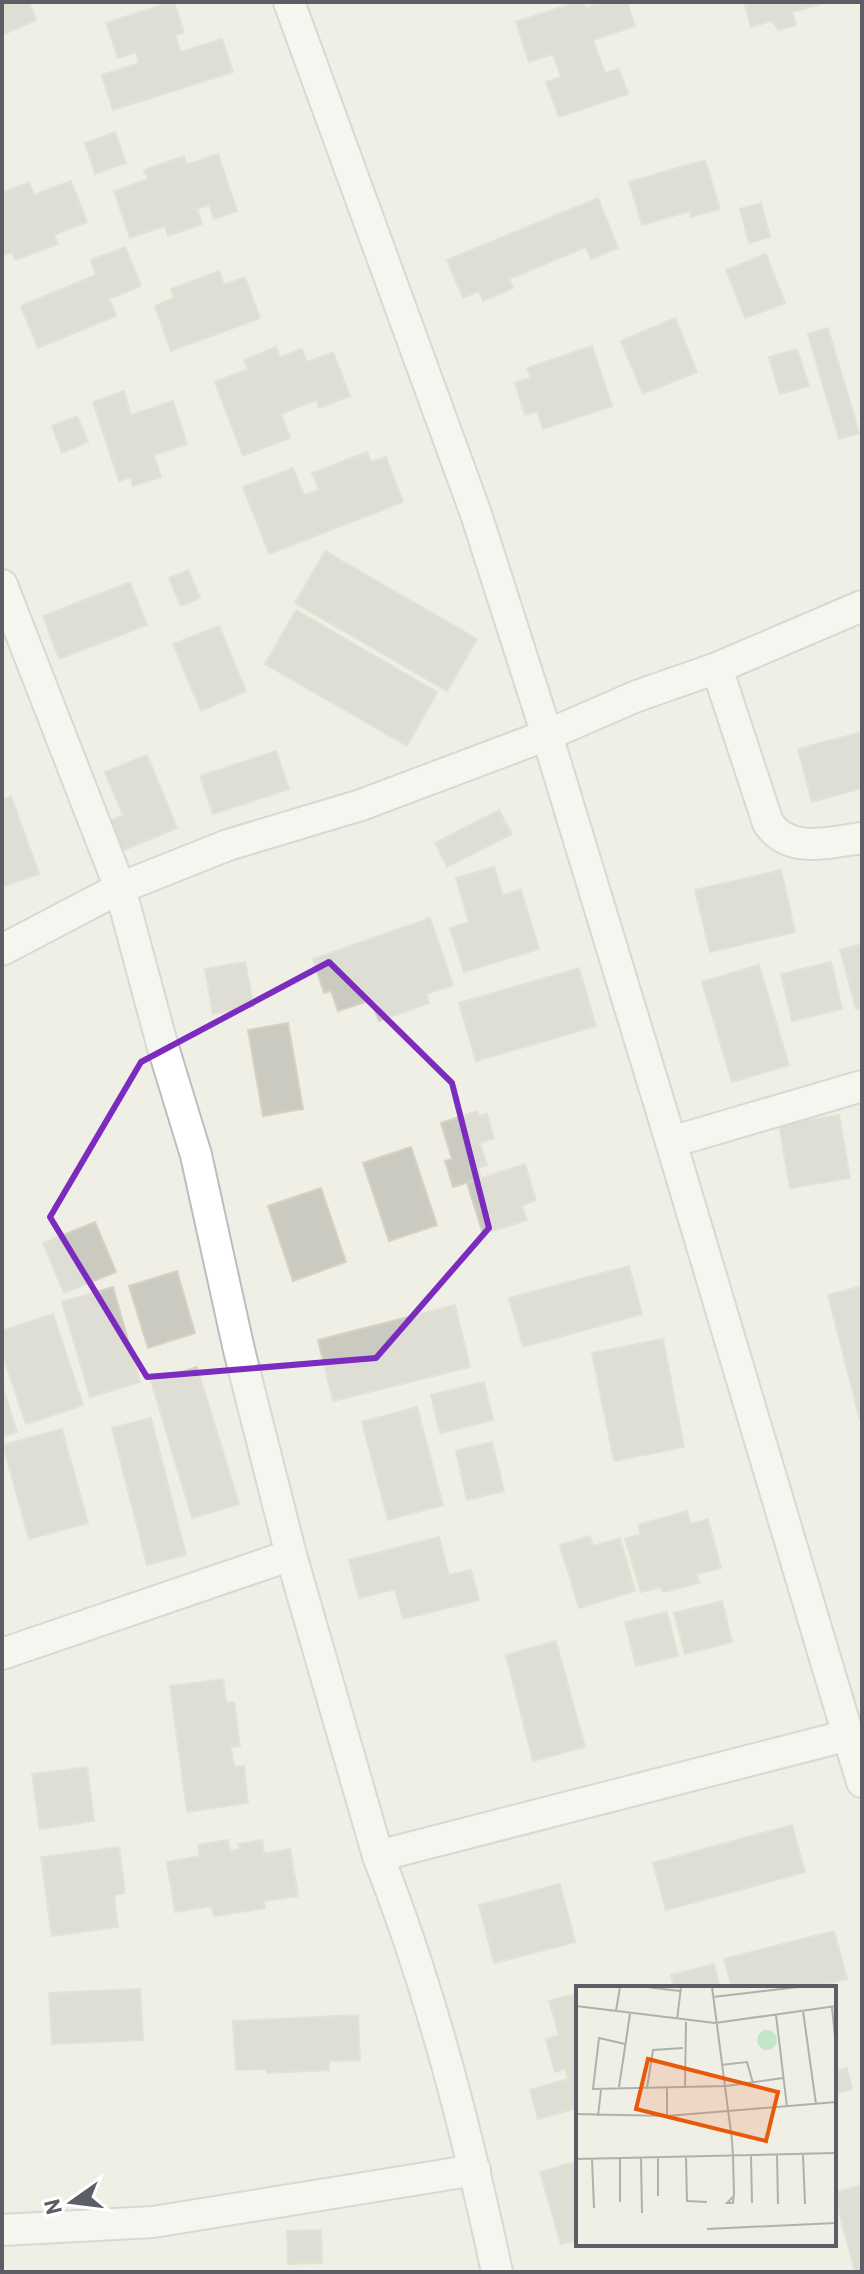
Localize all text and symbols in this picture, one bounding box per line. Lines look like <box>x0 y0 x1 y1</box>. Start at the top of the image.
inset map <box>576 1986 836 2246</box>
north arrow <box>32 2162 112 2242</box>
text: N <box>37 2197 66 2217</box>

